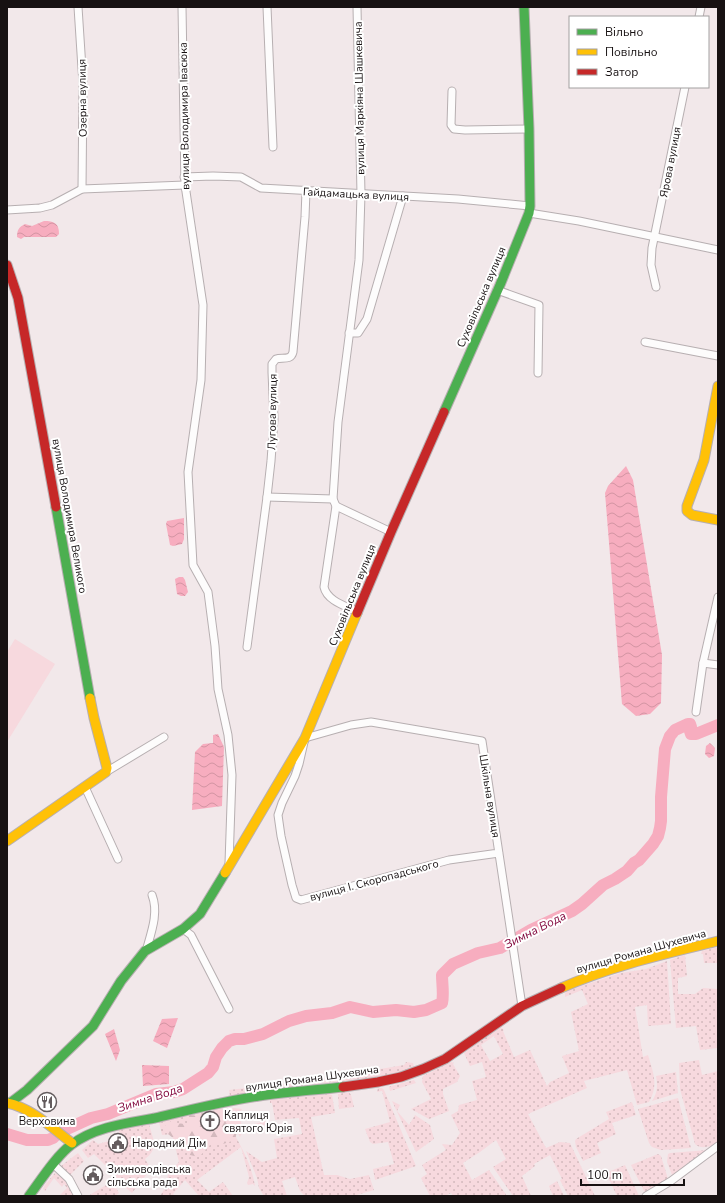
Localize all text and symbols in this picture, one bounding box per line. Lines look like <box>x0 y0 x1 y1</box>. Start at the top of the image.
legend <box>569 16 709 88</box>
street label: вулиця Маркіяна Шашкевича <box>351 21 368 175</box>
text: Вільно <box>605 24 643 40</box>
street label: вулиця Володимира Івасюка <box>176 42 193 190</box>
text: Повільно <box>605 44 658 60</box>
street label: Озерна вулиця <box>74 59 91 137</box>
text: Затор <box>605 64 638 80</box>
street label: Ярова вулиця <box>656 125 685 199</box>
street label: Гайдамацька вулиця <box>303 184 409 205</box>
street label: Суховільська вулиця <box>453 244 510 350</box>
street label: Лугова вулиця <box>264 374 281 450</box>
street label: вулиця Володимира Великого <box>49 438 90 595</box>
street label: Суховільська вулиця <box>325 542 380 648</box>
street label: Шкільна вулиця <box>476 753 504 839</box>
street label: вулиця І. Скоропадського <box>308 856 440 905</box>
water label: Зимна Вода <box>501 908 569 952</box>
street label: вулиця Романа Шухевича <box>574 926 708 977</box>
street label: вулиця Романа Шухевича <box>244 1062 380 1095</box>
water label: Зимна Вода <box>115 1080 185 1116</box>
restaurant icon: Верховина <box>36 1091 58 1113</box>
place label: Каплиця святого Юрія <box>224 1108 292 1136</box>
church icon: Каплиця святого Юрія <box>199 1110 221 1132</box>
place label: Верховина <box>19 1114 75 1129</box>
public building icon: Народний Дім <box>107 1132 129 1154</box>
place label: Народний Дім <box>132 1136 206 1151</box>
scale bar <box>581 1161 684 1187</box>
place label: Зимноводівська сільська рада <box>107 1162 191 1190</box>
public building icon: Зимноводівська сільська рада <box>82 1164 104 1186</box>
text: 100 m <box>587 1167 622 1183</box>

